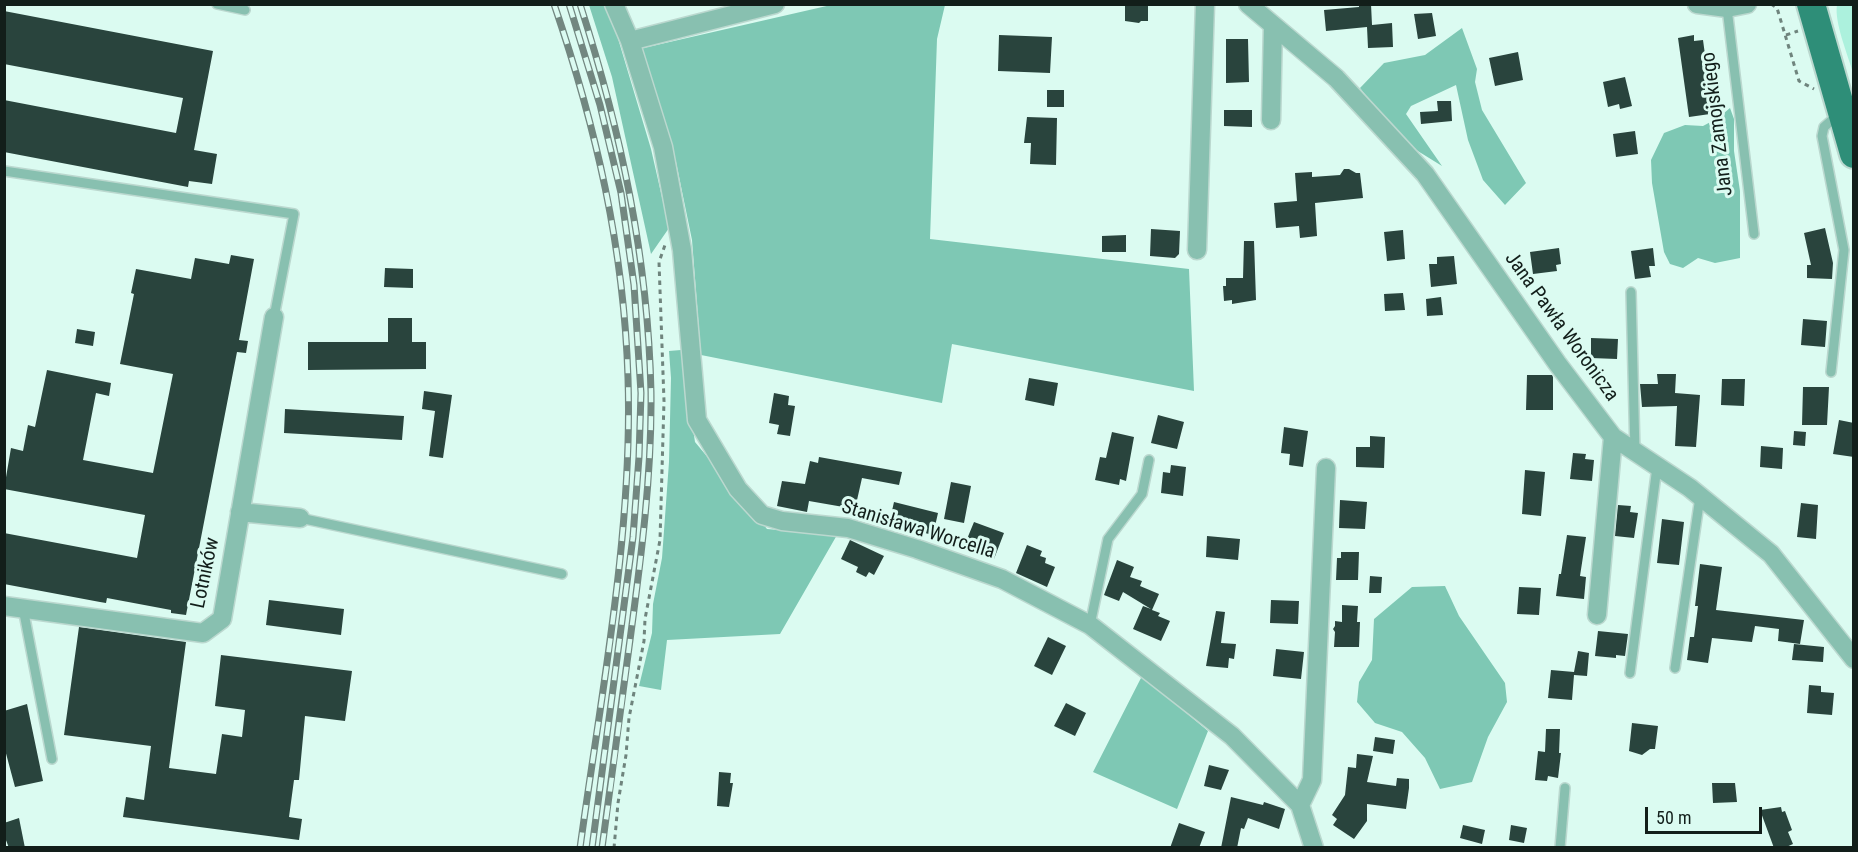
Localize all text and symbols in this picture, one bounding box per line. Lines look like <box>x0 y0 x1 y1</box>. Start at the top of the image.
street label: Jana Zamojskiego <box>1697 51 1739 197</box>
street label: Jana Pawła Woronicza <box>1499 248 1623 406</box>
street label: Stanisława Worcella <box>838 495 998 565</box>
street label: Lotników <box>187 535 225 611</box>
scale bar <box>1648 795 1765 833</box>
text: 50 m <box>1656 807 1691 828</box>

